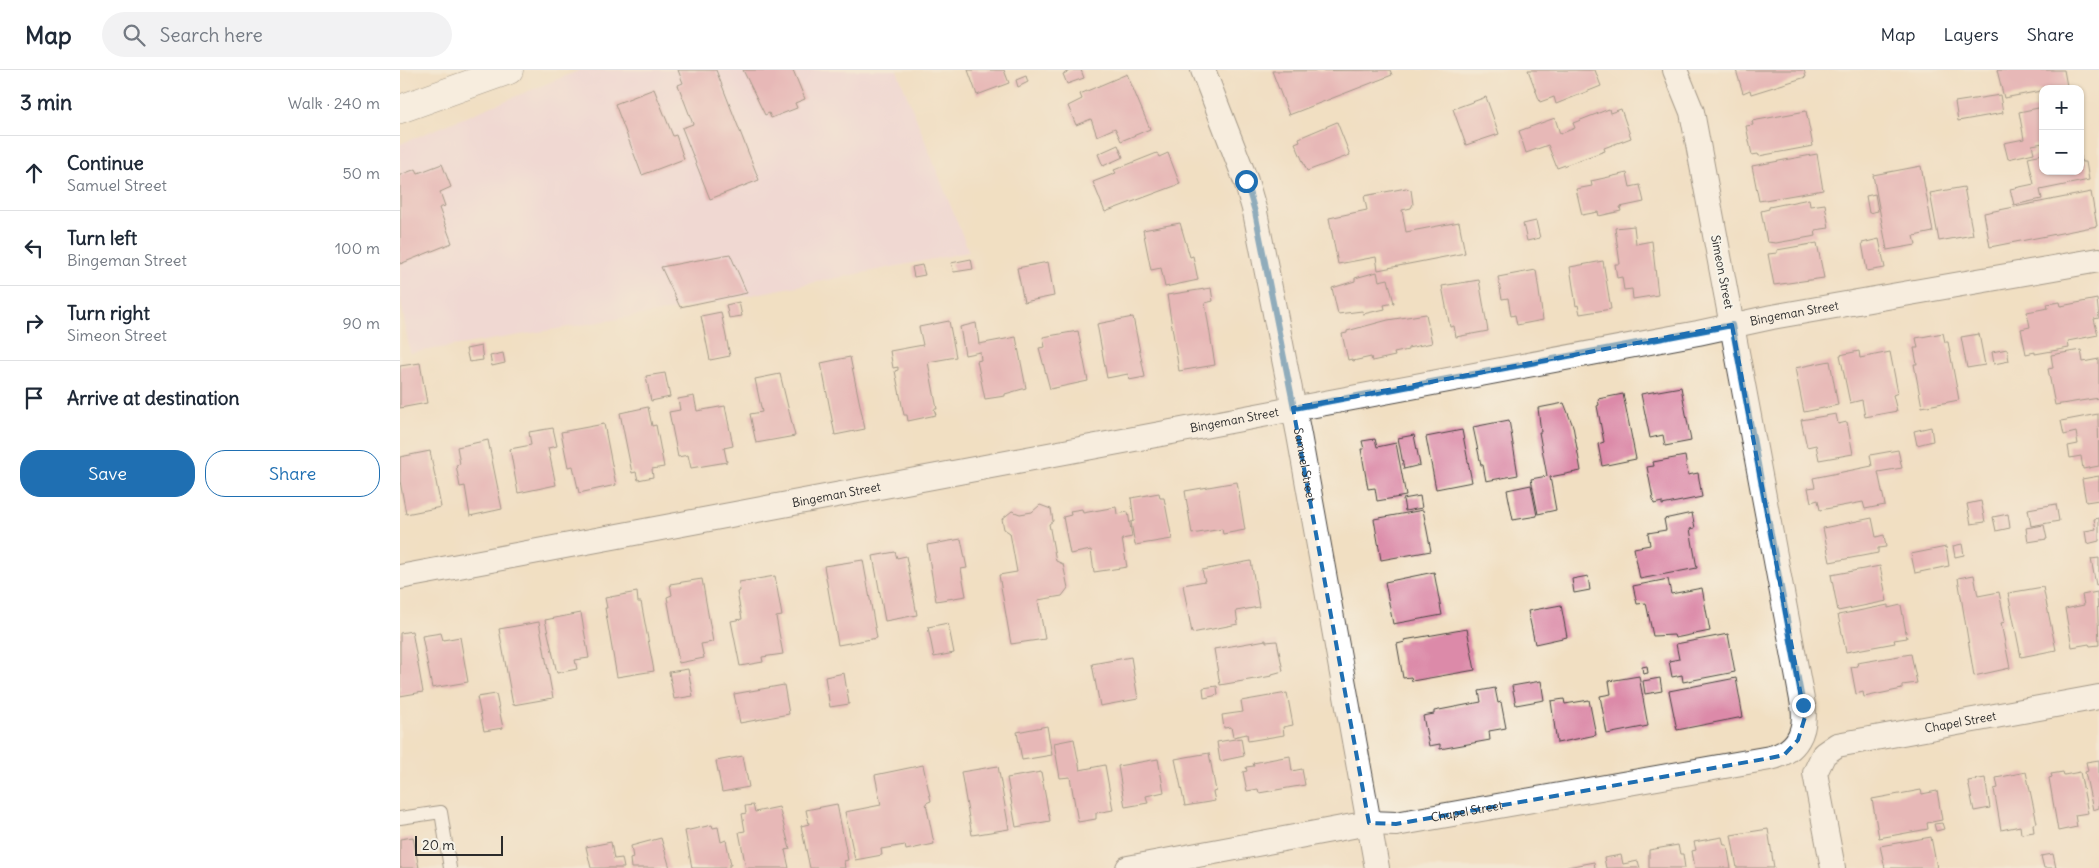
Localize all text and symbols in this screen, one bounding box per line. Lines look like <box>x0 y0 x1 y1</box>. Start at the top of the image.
search box <box>102 12 452 57</box>
text: Map <box>25 20 72 50</box>
icon: search <box>120 21 148 49</box>
text: Search here <box>160 23 263 47</box>
text: Map <box>1880 23 1915 46</box>
text: Layers <box>1943 23 1999 46</box>
text: Share <box>2027 23 2074 46</box>
map controls <box>2039 85 2084 175</box>
button: + <box>2039 85 2084 130</box>
text: 3 min <box>20 89 72 116</box>
text: Walk · 240 m <box>288 93 380 113</box>
button: − <box>2039 130 2084 175</box>
text: Continue <box>67 151 144 175</box>
icon: ahead <box>20 159 48 187</box>
text: 50 m <box>342 163 380 183</box>
route start <box>1235 170 1258 193</box>
text: Samuel Street <box>67 175 167 195</box>
text: Turn left <box>67 226 137 250</box>
icon: left <box>20 234 48 262</box>
street label: Simeon Street <box>1708 234 1737 310</box>
text: 100 m <box>335 238 380 258</box>
text: Bingeman Street <box>67 250 187 270</box>
street label: Bingeman Street <box>1748 298 1840 329</box>
text: Turn right <box>67 301 150 325</box>
icon: right <box>20 309 48 337</box>
text: 90 m <box>342 313 380 333</box>
text: Simeon Street <box>67 325 167 345</box>
icon: arrive <box>20 384 48 412</box>
text: Arrive at destination <box>67 386 240 410</box>
street label: Bingeman Street <box>1189 404 1280 435</box>
street label: Samuel Street <box>1291 426 1319 503</box>
button: Save <box>20 450 195 497</box>
button: Share <box>205 450 380 497</box>
street label: Bingeman Street <box>791 479 882 510</box>
route end <box>1792 694 1815 717</box>
street label: Chapel Street <box>1923 708 1997 736</box>
street label: Chapel Street <box>1430 797 1504 825</box>
scale bar <box>415 833 502 856</box>
text: 20 m <box>422 836 455 854</box>

